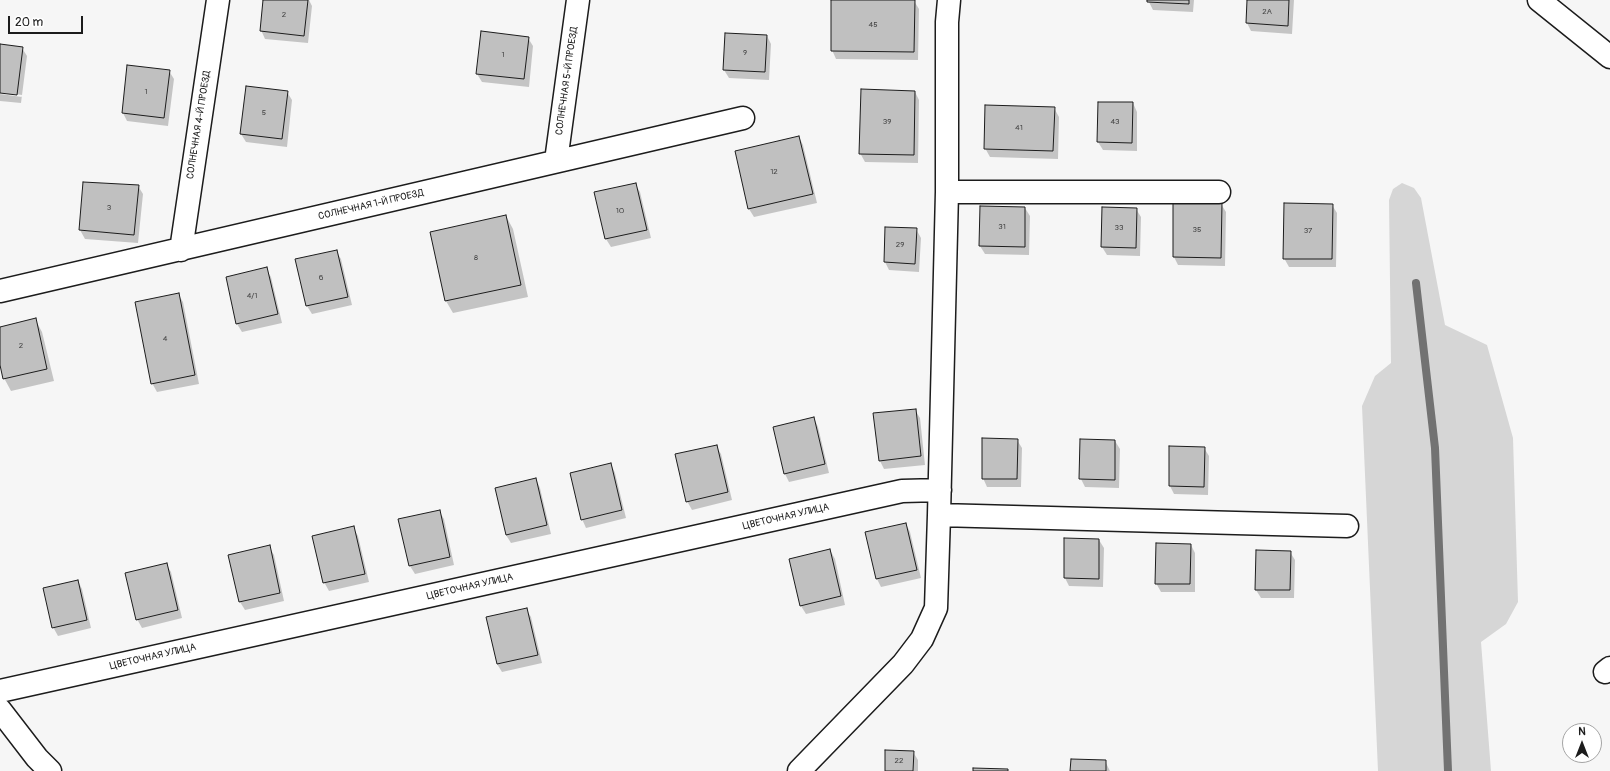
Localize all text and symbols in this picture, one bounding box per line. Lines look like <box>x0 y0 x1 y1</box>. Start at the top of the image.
house number: 2А <box>1262 7 1272 17</box>
scale bar <box>10 8 85 34</box>
house number: 2 <box>282 10 286 20</box>
text: 20 m <box>15 15 43 30</box>
house number: 45 <box>869 20 877 30</box>
street label: СОЛНЕЧНАЯ 5-Й ПРОЕЗД <box>553 26 581 136</box>
house number: 9 <box>743 48 747 58</box>
house number: 1 <box>501 50 505 60</box>
street label: СОЛНЕЧНАЯ 4-Й ПРОЕЗД <box>185 70 213 180</box>
house number: 1 <box>144 87 148 97</box>
house number: 5 <box>262 108 266 118</box>
house number: 39 <box>883 117 891 127</box>
house number: 43 <box>1110 117 1120 127</box>
house number: 41 <box>1015 123 1023 133</box>
house number: 12 <box>770 167 778 177</box>
street label: СОЛНЕЧНАЯ 1-Й ПРОЕЗД <box>317 187 425 223</box>
house number: 3 <box>107 203 111 213</box>
house number: 10 <box>616 206 624 216</box>
house number: 31 <box>998 222 1006 232</box>
house number: 33 <box>1115 223 1123 233</box>
house number: 35 <box>1193 225 1201 235</box>
house number: 37 <box>1304 226 1312 236</box>
house number: 29 <box>896 240 904 250</box>
house number: 8 <box>474 253 478 263</box>
house number: 6 <box>319 273 323 283</box>
house number: 4/1 <box>247 291 257 301</box>
house number: 4 <box>163 334 167 344</box>
house number: 2 <box>19 341 23 351</box>
street label: ЦВЕТОЧНАЯ УЛИЦА <box>742 501 830 533</box>
street label: ЦВЕТОЧНАЯ УЛИЦА <box>426 571 514 603</box>
street label: ЦВЕТОЧНАЯ УЛИЦА <box>109 641 197 673</box>
north arrow <box>1562 723 1602 763</box>
text: N <box>1578 725 1586 738</box>
house number: 22 <box>895 756 903 766</box>

